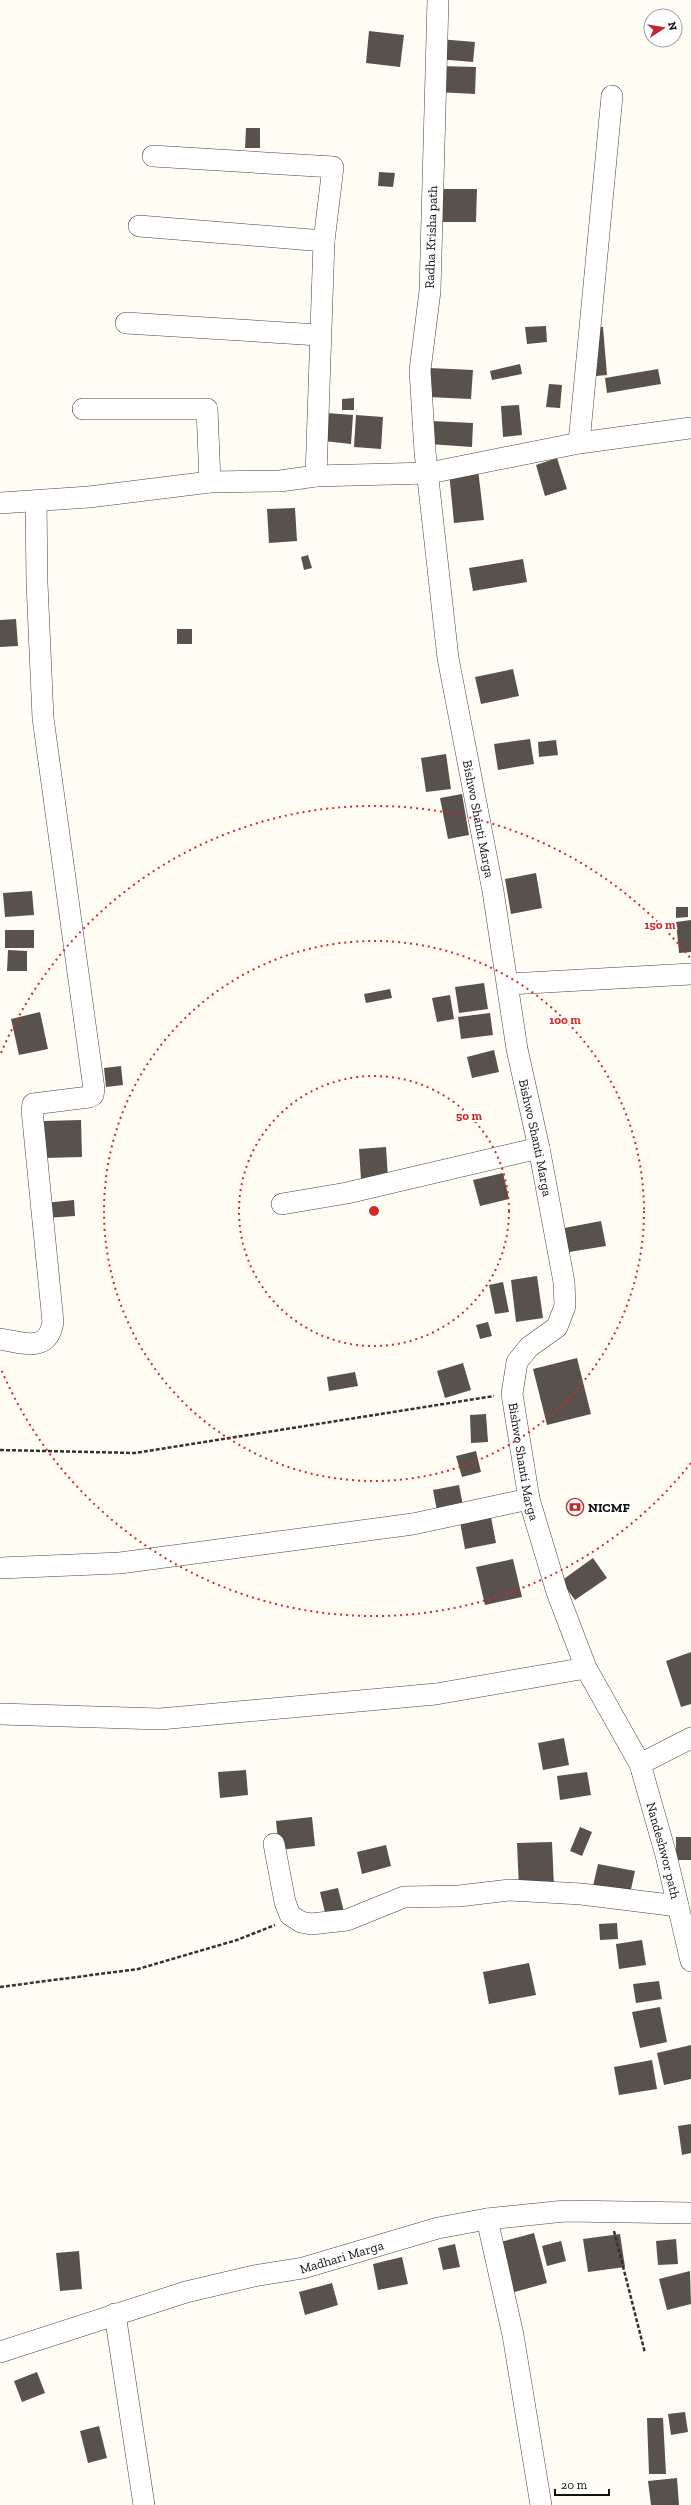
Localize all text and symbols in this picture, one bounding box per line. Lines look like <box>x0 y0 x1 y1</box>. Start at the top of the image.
north arrow <box>643 8 683 48</box>
text: N <box>665 21 680 32</box>
street label: Radha Krisha path <box>422 184 440 289</box>
street label: Bishwo Shanti Marga <box>460 759 498 880</box>
text: 150 m <box>645 918 676 932</box>
text: 100 m <box>549 1013 581 1027</box>
street label: Bishwo Shanti Marga <box>516 1078 556 1198</box>
text: 50 m <box>456 1109 482 1123</box>
centre of rings <box>367 1204 381 1218</box>
street label: Bishwo Shanti Marga <box>506 1401 543 1523</box>
bank icon: NICMF <box>565 1497 585 1517</box>
place label: NICMF <box>588 1500 630 1515</box>
street label: Nandeshwor path <box>644 1800 684 1901</box>
street label: Madhari Marga <box>298 2237 386 2276</box>
scale bar <box>555 2471 609 2497</box>
text: 20 m <box>561 2478 588 2492</box>

